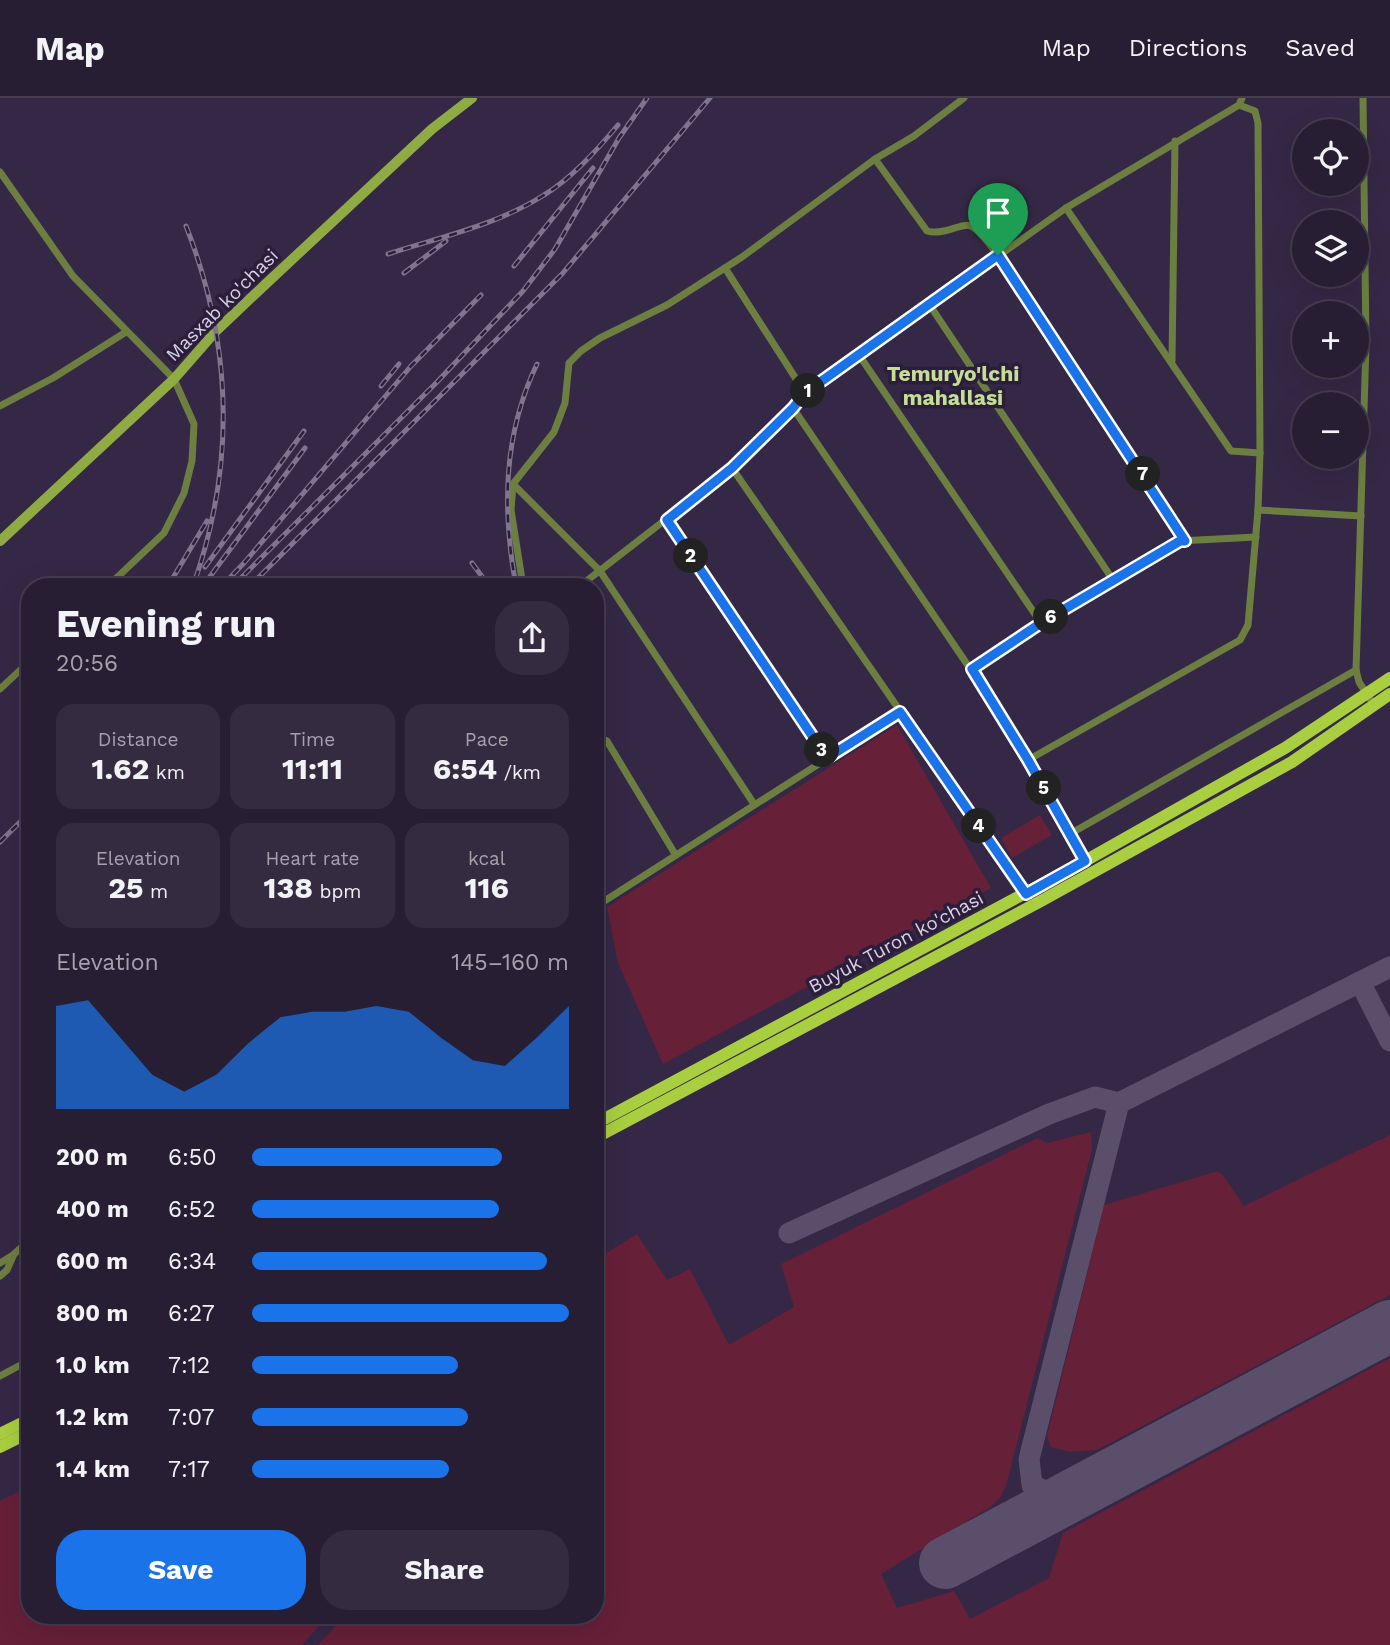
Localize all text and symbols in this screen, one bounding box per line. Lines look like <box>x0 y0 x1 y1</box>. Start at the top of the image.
text: Map <box>35 29 105 68</box>
text: Map <box>1042 34 1091 62</box>
text: Directions <box>1129 34 1247 62</box>
text: Saved <box>1285 34 1355 62</box>
map controls <box>1292 119 1369 469</box>
button: locate <box>1292 119 1369 196</box>
pin <box>968 183 1028 255</box>
icon: arrive <box>979 194 1017 232</box>
button: layers <box>1292 210 1369 287</box>
street label: Masxab ko'chasi <box>161 244 283 366</box>
button: + <box>1292 301 1369 378</box>
district label: Temuryo'lchi mahallasi <box>887 361 1019 410</box>
pin: 1 <box>790 374 826 408</box>
text: 1 <box>803 379 812 402</box>
button: − <box>1292 392 1369 469</box>
pin: 7 <box>1126 456 1160 492</box>
text: 7 <box>1137 462 1148 485</box>
pin: 2 <box>674 538 708 574</box>
text: 2 <box>685 544 696 567</box>
pin: 6 <box>1034 600 1068 634</box>
button: share <box>495 601 569 675</box>
text: Evening run <box>56 602 276 646</box>
text: 6 <box>1045 605 1056 628</box>
text: 20:56 <box>56 650 118 677</box>
text: Distance <box>98 728 179 751</box>
text: Time <box>290 728 335 751</box>
text: Pace <box>465 728 509 751</box>
pin: 3 <box>804 732 840 768</box>
text: 3 <box>816 738 827 761</box>
text: 1.62 <box>92 751 149 786</box>
text: 11:11 <box>282 751 343 786</box>
text: 6:54 <box>433 751 497 786</box>
text: km <box>149 761 185 784</box>
text: /km <box>497 761 541 784</box>
pin: 5 <box>1026 770 1062 806</box>
text: 5 <box>1038 776 1049 799</box>
pin: 4 <box>962 808 996 844</box>
text: 4 <box>972 814 985 837</box>
text: Elevation <box>96 847 181 870</box>
text: Heart rate <box>266 847 359 870</box>
text: kcal <box>468 847 506 870</box>
text: 25 <box>108 870 144 905</box>
text: 138 <box>264 870 313 905</box>
text: 116 <box>465 870 509 905</box>
text: m <box>144 880 168 903</box>
text: bpm <box>313 880 361 903</box>
street label: Buyuk Turon ko'chasi <box>805 886 987 998</box>
text: Elevation <box>56 949 159 976</box>
text: 145–160 m <box>451 949 569 976</box>
text: 200 m <box>56 1144 128 1171</box>
text: 6:50 <box>168 1144 216 1171</box>
text: 400 m <box>56 1196 129 1223</box>
text: 6:52 <box>168 1196 216 1223</box>
text: 600 m <box>56 1248 128 1275</box>
text: 6:34 <box>168 1248 216 1275</box>
text: 800 m <box>56 1300 128 1327</box>
text: 6:27 <box>168 1300 215 1327</box>
text: 1.0 km <box>56 1352 130 1379</box>
text: 7:12 <box>168 1352 210 1379</box>
text: 1.2 km <box>56 1404 129 1431</box>
text: 7:07 <box>168 1404 214 1431</box>
text: 1.4 km <box>56 1456 130 1483</box>
text: 7:17 <box>168 1456 210 1483</box>
button: Save <box>56 1530 306 1610</box>
button: Share <box>320 1530 569 1610</box>

